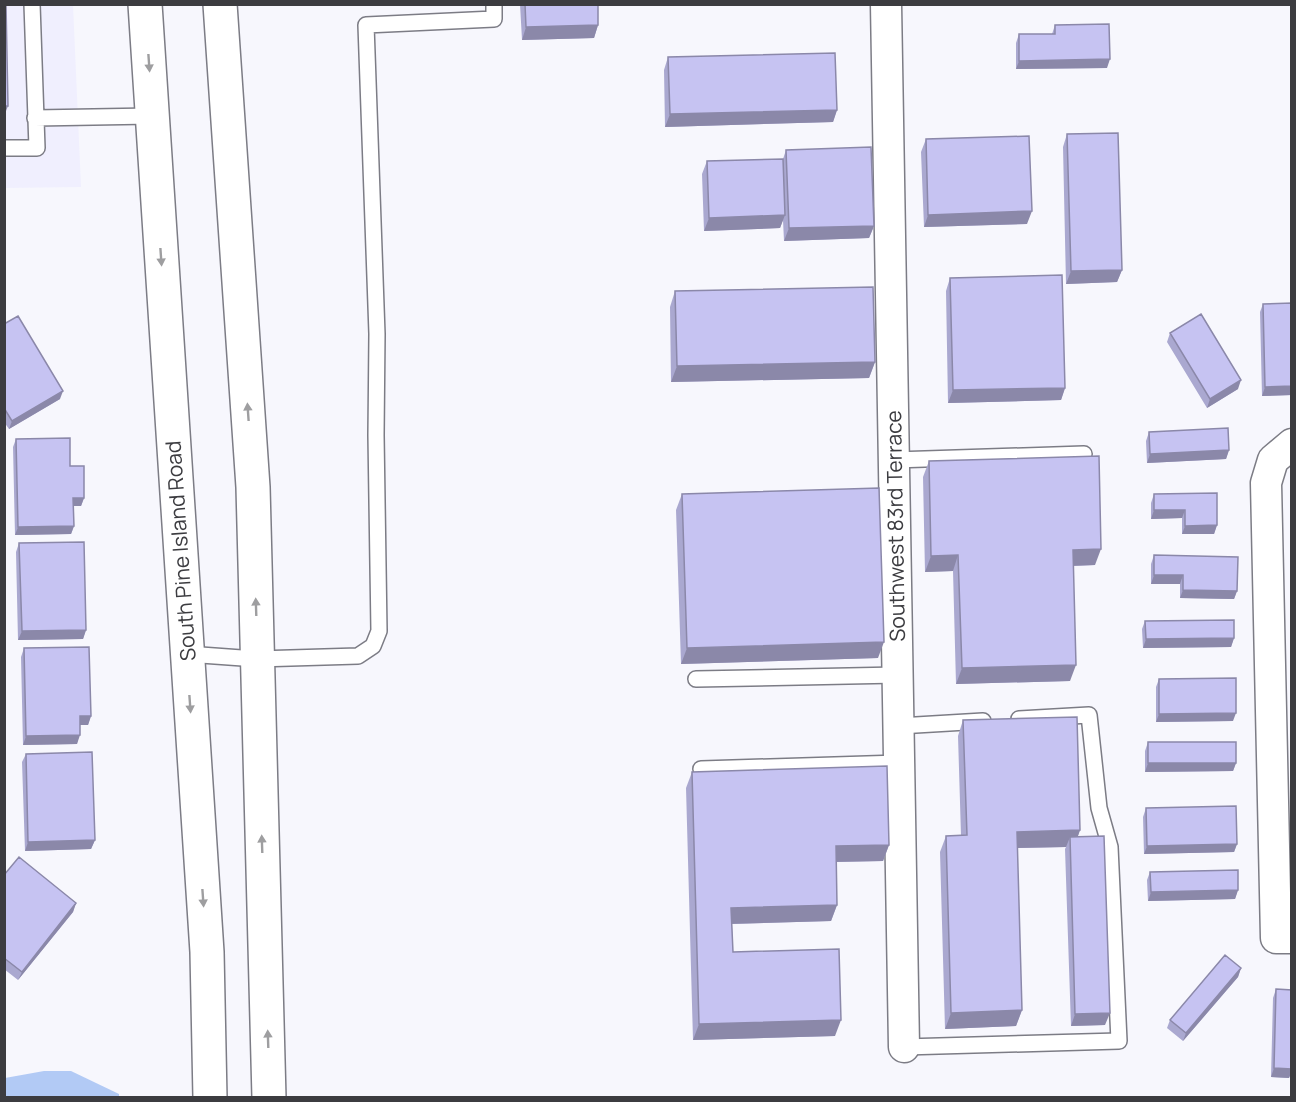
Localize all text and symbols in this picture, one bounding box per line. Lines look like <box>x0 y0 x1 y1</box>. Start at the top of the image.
one-way arrow <box>144 53 153 72</box>
one-way arrow <box>157 248 166 267</box>
one-way arrow <box>243 403 252 422</box>
street label: Southwest 83rd Terrace <box>879 410 911 642</box>
street label: South Pine Island Road <box>158 440 202 662</box>
one-way arrow <box>251 598 261 617</box>
one-way arrow <box>186 694 195 713</box>
one-way arrow <box>258 835 267 854</box>
one-way arrow <box>198 889 208 908</box>
one-way arrow <box>263 1030 273 1049</box>

